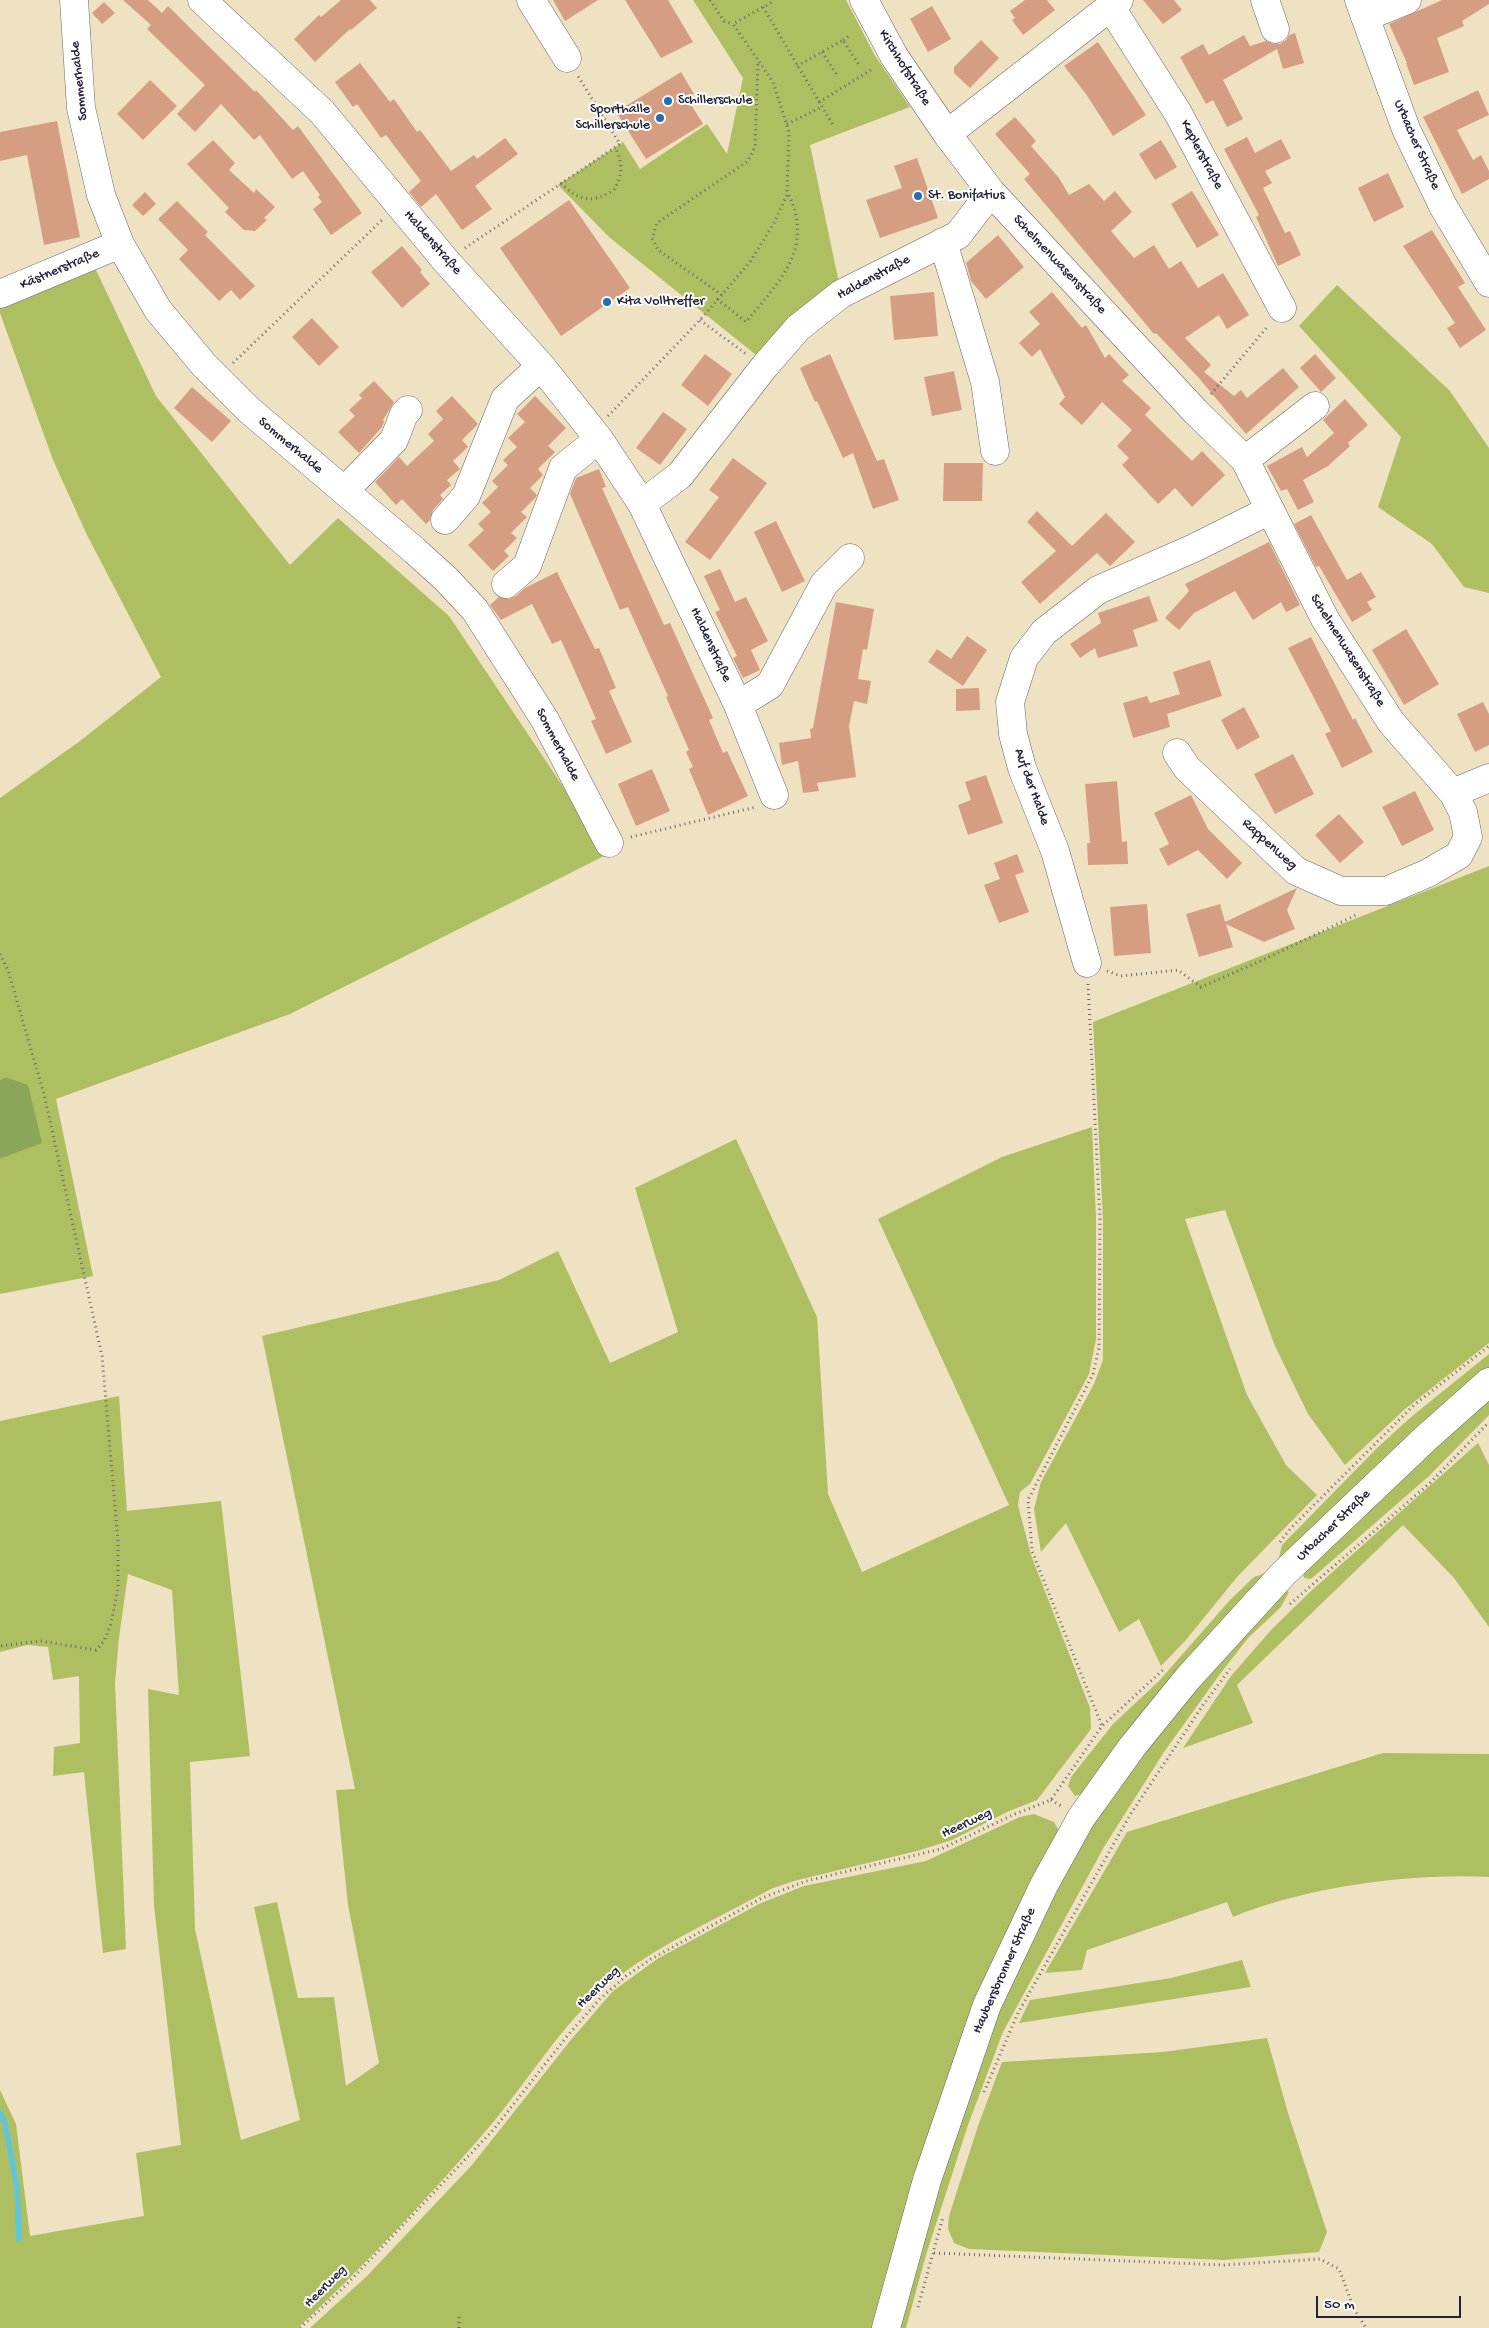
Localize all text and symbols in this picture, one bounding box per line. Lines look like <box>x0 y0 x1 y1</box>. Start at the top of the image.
street label: Kirchhofstraße <box>874 27 934 109</box>
street label: Sommerhalde <box>67 41 93 121</box>
place label: Schillerschule <box>678 93 752 109</box>
marker: Schillerschule <box>662 95 674 107</box>
street label: Urbacher Straße <box>1389 97 1443 193</box>
place label: Sporthalle Schillerschule <box>576 102 650 134</box>
marker: Sporthalle Schillerschule <box>654 112 666 124</box>
street label: Keplerstraße <box>1176 117 1226 193</box>
place label: St. Bonifatius <box>928 188 1005 204</box>
marker: St. Bonifatius <box>912 190 924 202</box>
street label: Haldenstraße <box>399 207 465 279</box>
street label: Schelmenwasenstraße <box>1009 212 1109 318</box>
street label: Kästnerstraße <box>18 246 102 294</box>
street label: Haldenstraße <box>835 252 913 304</box>
place label: Kita Volltreffer <box>617 294 704 310</box>
marker: Kita Volltreffer <box>601 296 613 308</box>
street label: Sommerhalde <box>254 414 326 478</box>
street label: Schelmenwasenstraße <box>1305 591 1389 711</box>
street label: Haldenstraße <box>685 605 735 685</box>
street label: Sommerhalde <box>531 706 583 784</box>
street label: Auf der Halde <box>1009 746 1053 828</box>
street label: Rappenweg <box>1238 816 1300 874</box>
street label: Urbacher Straße <box>1293 1486 1375 1566</box>
street label: Heerweg <box>939 1805 995 1843</box>
street label: Haubersbronner Straße <box>970 1905 1040 2037</box>
street label: Heerweg <box>574 1963 624 2013</box>
street label: Heerweg <box>301 2262 351 2312</box>
scale bar <box>1319 2286 1464 2318</box>
text: 50 m <box>1324 2296 1355 2314</box>

